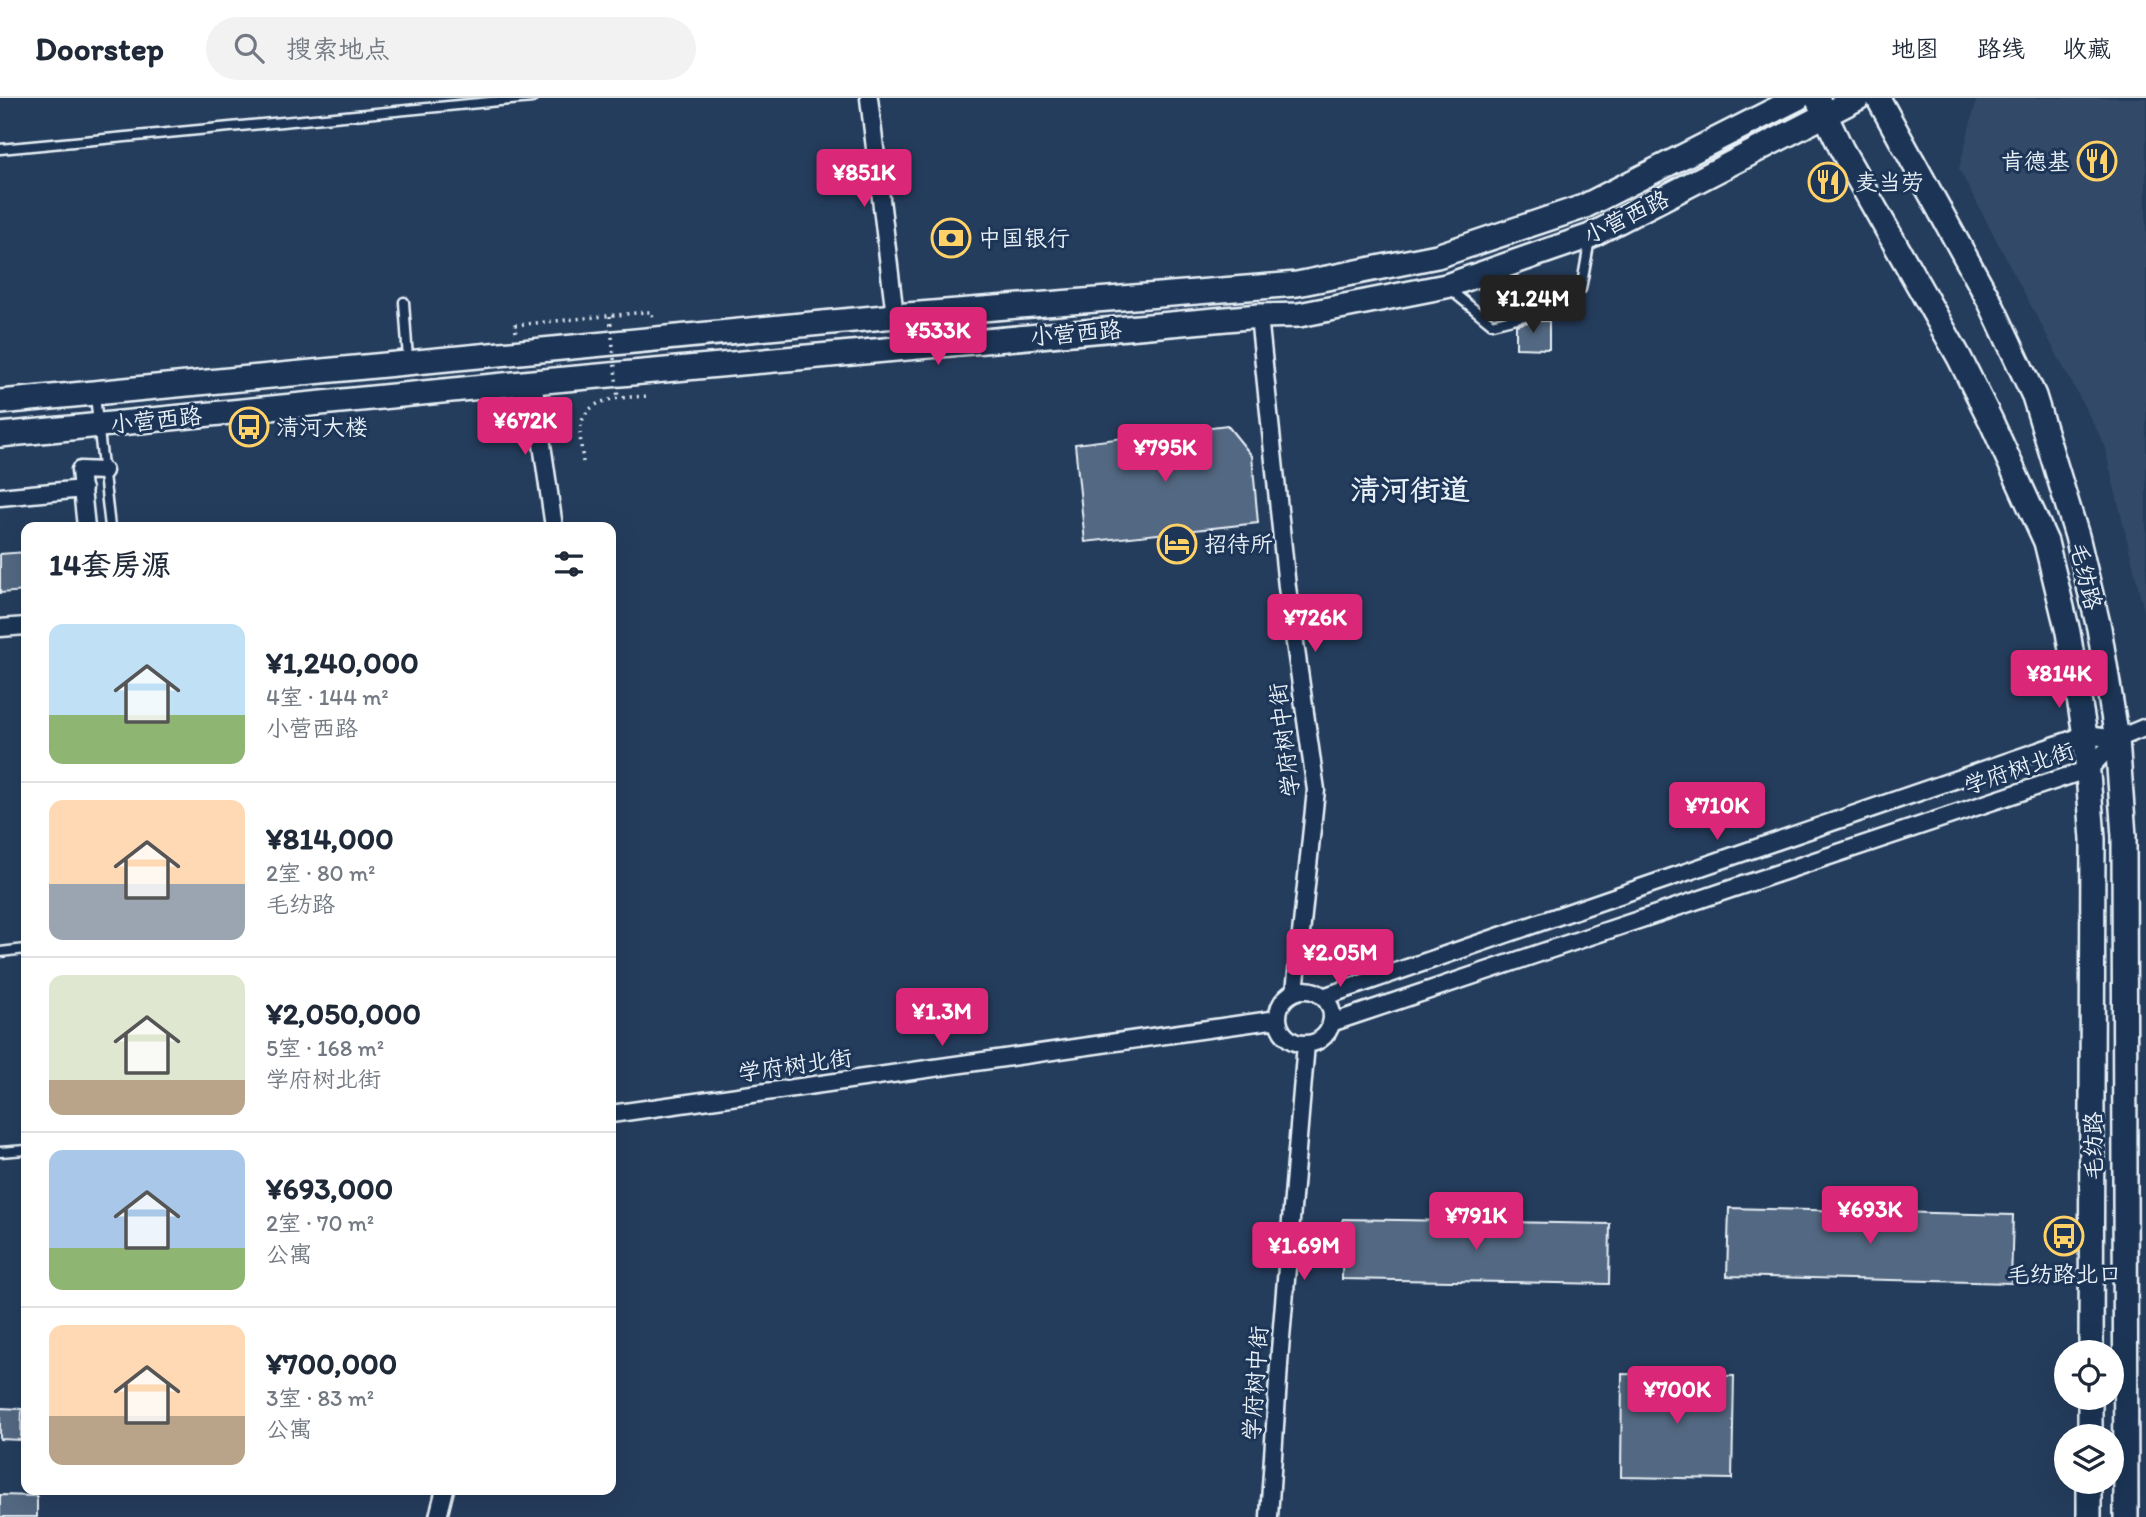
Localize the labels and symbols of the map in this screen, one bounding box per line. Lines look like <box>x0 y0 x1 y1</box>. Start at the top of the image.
restaurant icon: 肯德基 <box>2076 140 2118 182</box>
place label: 肯德基 <box>2001 147 2070 175</box>
pin: ¥851K <box>815 150 913 209</box>
restaurant icon: 麦当劳 <box>1807 161 1849 203</box>
place label: 麦当劳 <box>1855 168 1924 196</box>
street label: 小营西路 <box>1579 184 1673 250</box>
bank icon: 中国银行 <box>930 217 972 259</box>
place label: 中国银行 <box>978 224 1070 252</box>
pin: ¥1.24M <box>1476 275 1590 335</box>
pin: ¥533K <box>889 308 987 367</box>
street label: 小营西路 <box>1029 315 1123 351</box>
pin: ¥672K <box>476 398 574 457</box>
street label: 小营西路 <box>109 401 203 439</box>
bus stop icon: 清河大楼 <box>228 406 270 448</box>
place label: 清河大楼 <box>276 413 368 441</box>
pin: ¥795K <box>1116 424 1214 484</box>
district label: 清河街道 <box>1350 471 1470 508</box>
hotel icon: 招待所 <box>1156 523 1198 565</box>
place label: 招待所 <box>1204 530 1273 558</box>
street label: 毛纺路 <box>2064 539 2108 613</box>
pin: ¥726K <box>1266 594 1364 654</box>
pin: ¥814K <box>2010 650 2108 710</box>
street label: 学府树中街 <box>1263 681 1305 799</box>
street label: 学府树北街 <box>1960 736 2078 800</box>
pin: ¥710K <box>1668 782 1766 842</box>
pin: ¥2.05M <box>1283 930 1397 989</box>
pin: ¥1.3M <box>893 988 991 1048</box>
street label: 学府树北街 <box>736 1043 854 1087</box>
street label: 毛纺路 <box>2079 1112 2107 1181</box>
pin: ¥693K <box>1821 1186 1919 1246</box>
pin: ¥791K <box>1427 1192 1525 1252</box>
bus stop icon: 毛纺路北口 <box>2043 1215 2085 1257</box>
pin: ¥1.69M <box>1247 1222 1361 1282</box>
place label: 毛纺路北口 <box>2007 1260 2122 1288</box>
street label: 学府树中街 <box>1237 1325 1273 1441</box>
pin: ¥700K <box>1628 1366 1726 1426</box>

